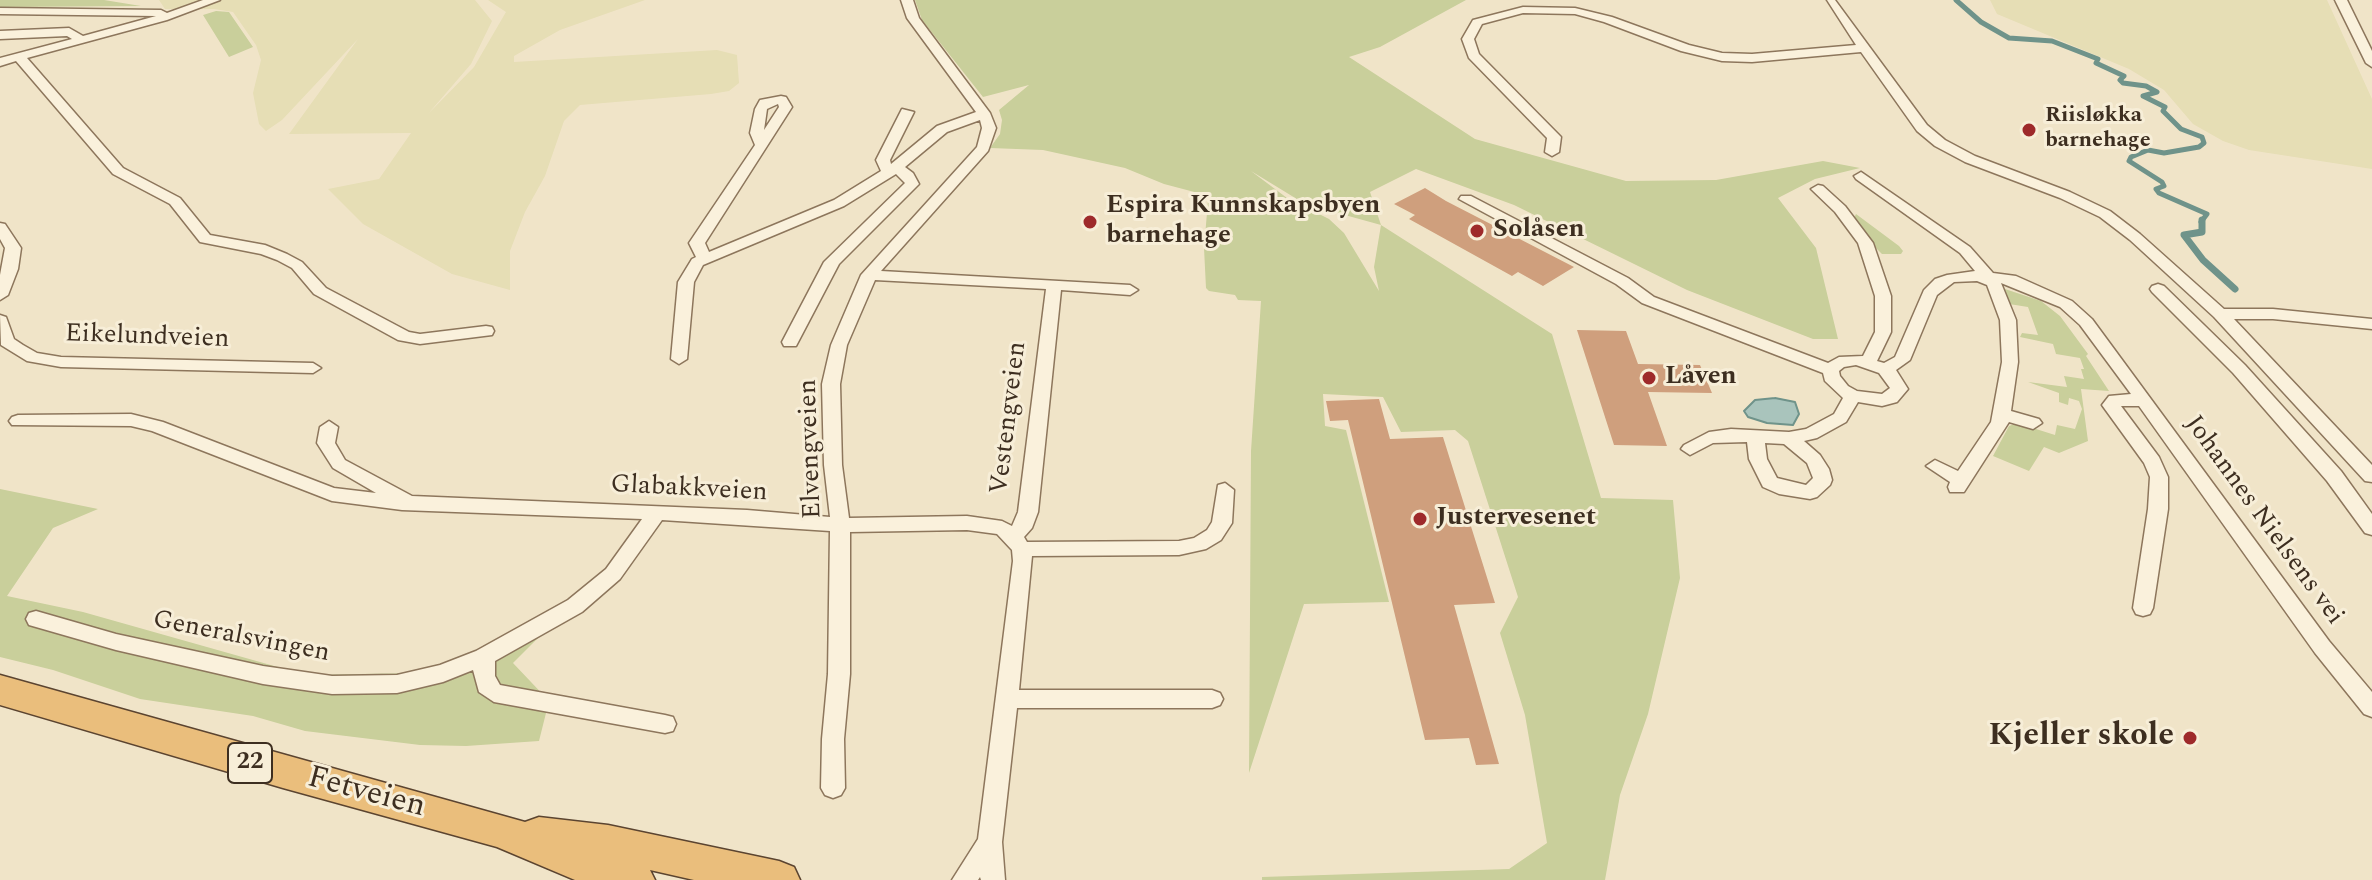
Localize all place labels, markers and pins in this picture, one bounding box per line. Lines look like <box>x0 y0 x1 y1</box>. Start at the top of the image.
place label: Riisløkka barnehage <box>2045 104 2151 156</box>
marker: Riisløkka barnehage <box>2020 121 2038 139</box>
place label: Espira Kunnskapsbyen barnehage <box>1106 191 1380 252</box>
marker: Espira Kunnskapsbyen barnehage <box>1081 213 1099 231</box>
place label: Solåsen <box>1493 215 1585 247</box>
marker: Solåsen <box>1468 222 1486 240</box>
place label: Låven <box>1665 362 1737 394</box>
marker: Låven <box>1640 369 1658 387</box>
place label: Justervesenet <box>1436 503 1596 535</box>
marker: Justervesenet <box>1411 510 1429 528</box>
place label: Kjeller skole <box>1988 719 2174 757</box>
marker: Kjeller skole <box>2181 729 2199 747</box>

